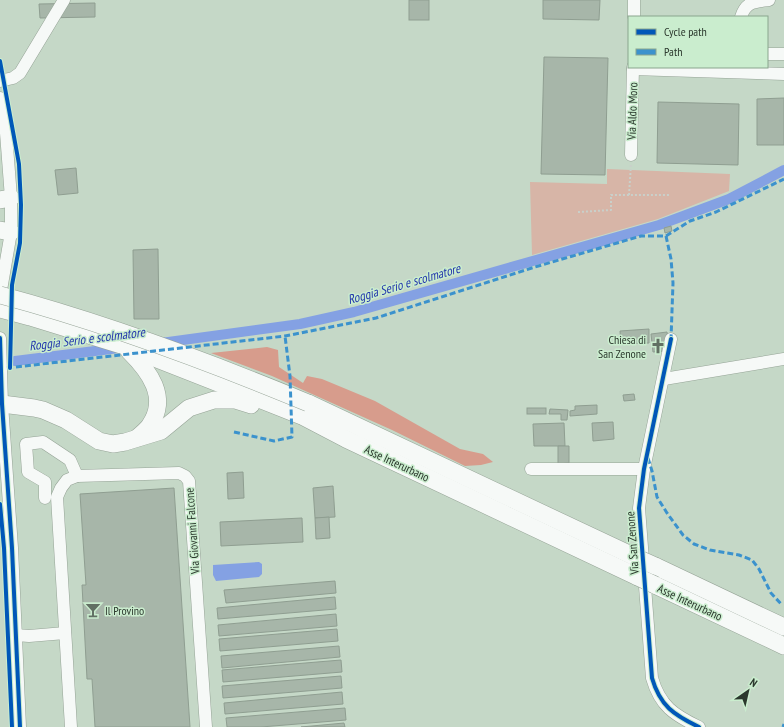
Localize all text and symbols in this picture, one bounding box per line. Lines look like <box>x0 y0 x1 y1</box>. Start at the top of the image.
legend <box>628 16 768 68</box>
text: Cycle path <box>664 24 707 39</box>
text: Path <box>664 44 682 59</box>
street label: Via Aldo Moro <box>623 82 641 141</box>
water label: Roggia Serio e scolmatore <box>346 259 464 308</box>
water label: Roggia Serio e scolmatore <box>28 323 147 355</box>
place label: Chiesa di San Zenone <box>598 332 646 361</box>
church icon: Chiesa di San Zenone <box>649 337 667 355</box>
street label: Asse Interurbano <box>362 441 432 485</box>
street label: Via Giovanni Falcone <box>182 487 203 576</box>
street label: Via San Zenone <box>622 511 642 576</box>
street label: Asse Interurbano <box>655 580 725 624</box>
bar icon: Il Provino <box>84 601 102 619</box>
place label: Il Provino <box>105 603 144 618</box>
north arrow <box>728 671 768 711</box>
text: N <box>747 675 760 690</box>

